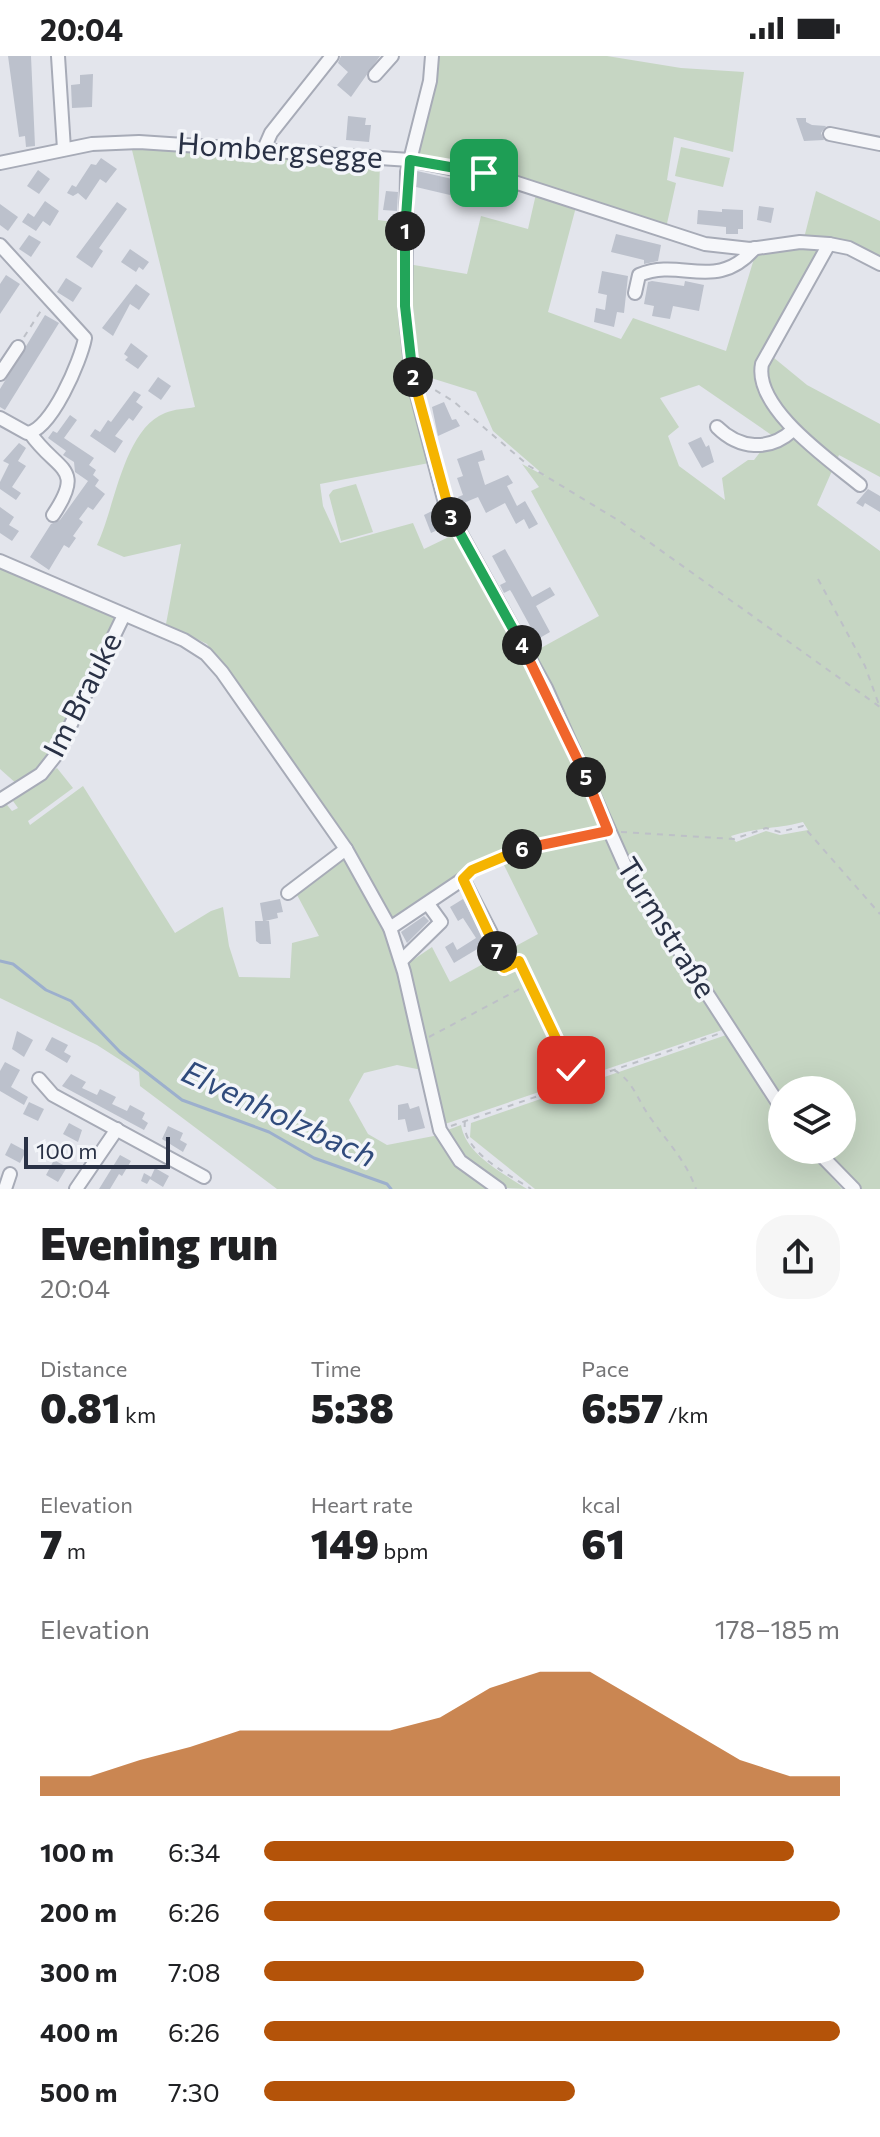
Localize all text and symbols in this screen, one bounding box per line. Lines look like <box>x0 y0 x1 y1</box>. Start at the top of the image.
text: 20:04 <box>40 10 123 47</box>
street label: Hombergsegge <box>176 123 384 174</box>
pin <box>450 139 518 207</box>
icon: arrive <box>462 151 506 195</box>
pin: 1 <box>385 211 425 251</box>
text: 1 <box>400 217 410 244</box>
pin: 2 <box>393 357 433 397</box>
text: 2 <box>407 363 419 390</box>
pin: 3 <box>431 497 471 537</box>
text: 3 <box>445 503 457 530</box>
street label: Im Brauke <box>34 625 128 763</box>
pin: 4 <box>502 625 542 665</box>
text: 4 <box>515 631 529 658</box>
pin: 5 <box>566 757 606 797</box>
text: 5 <box>580 763 592 790</box>
pin: 6 <box>502 829 542 869</box>
text: 6 <box>515 835 529 862</box>
street label: Turmstraße <box>610 849 726 1004</box>
pin: 7 <box>477 931 517 971</box>
text: 7 <box>491 937 503 964</box>
pin <box>537 1036 605 1104</box>
icon: check <box>549 1048 593 1092</box>
water label: Elvenholzbach <box>176 1050 383 1175</box>
map controls <box>768 1076 856 1164</box>
button: layers <box>768 1076 856 1164</box>
scale bar <box>24 1133 170 1169</box>
text: 100 m <box>36 1137 98 1164</box>
text: Evening run <box>40 1215 278 1269</box>
button: share <box>756 1215 840 1299</box>
text: 20:04 <box>40 1272 110 1303</box>
text: Distance <box>40 1355 127 1382</box>
text: Time <box>311 1355 361 1382</box>
text: Pace <box>581 1355 629 1382</box>
text: 0.81 <box>40 1382 121 1431</box>
text: 5:38 <box>311 1382 394 1431</box>
text: 6:57 <box>581 1382 663 1431</box>
text: km <box>121 1401 156 1428</box>
text: /km <box>663 1401 709 1428</box>
text: Elevation <box>40 1491 133 1518</box>
text: Heart rate <box>311 1491 413 1518</box>
text: kcal <box>581 1491 621 1518</box>
text: 7 <box>40 1518 62 1567</box>
text: 149 <box>311 1518 379 1567</box>
text: 61 <box>581 1518 625 1567</box>
text: m <box>62 1537 86 1564</box>
text: bpm <box>379 1537 429 1564</box>
text: Elevation <box>40 1613 150 1644</box>
text: 178–185 m <box>715 1613 840 1644</box>
text: 100 m <box>40 1836 114 1867</box>
text: 6:34 <box>168 1836 220 1867</box>
text: 200 m <box>40 1896 117 1927</box>
text: 6:26 <box>168 1896 220 1927</box>
text: 300 m <box>40 1956 117 1987</box>
text: 7:08 <box>168 1956 221 1987</box>
text: 400 m <box>40 2016 118 2047</box>
text: 6:26 <box>168 2016 220 2047</box>
text: 500 m <box>40 2076 117 2107</box>
text: 7:30 <box>168 2076 220 2107</box>

